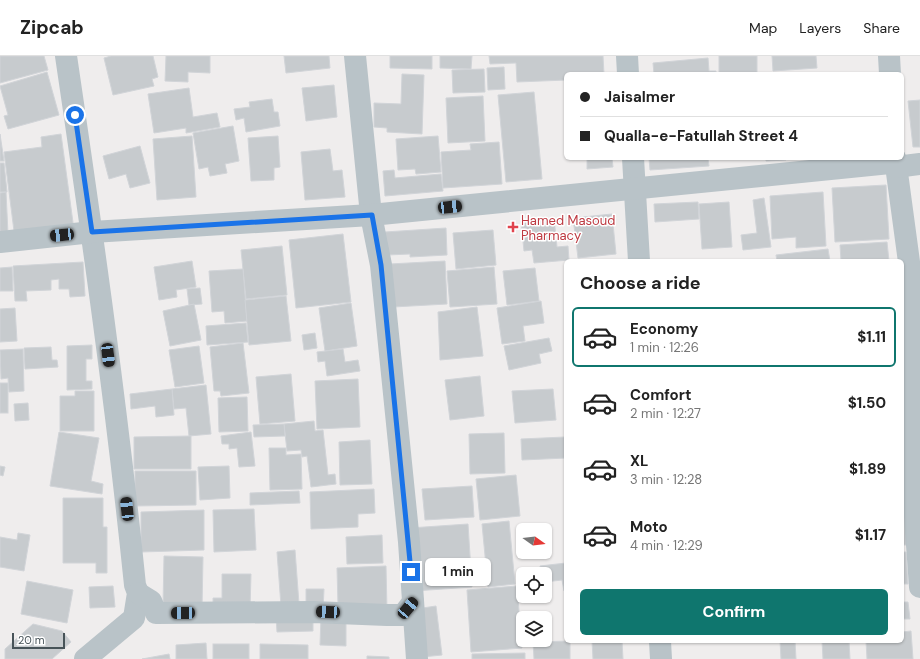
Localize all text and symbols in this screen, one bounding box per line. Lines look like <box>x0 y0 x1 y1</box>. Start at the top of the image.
text: Zipcab <box>20 15 84 40</box>
text: Map <box>749 19 777 37</box>
text: Layers <box>799 19 841 37</box>
text: Share <box>863 19 900 37</box>
text: Jaisalmer <box>604 87 675 107</box>
route start <box>66 106 84 124</box>
text: Qualla-e-Fatullah Street 4 <box>604 126 798 146</box>
car <box>437 200 463 214</box>
place label: Hamed Masoud Pharmacy <box>521 212 615 244</box>
marker: Hamed Masoud Pharmacy <box>508 222 518 232</box>
car <box>49 228 75 242</box>
text: Choose a ride <box>580 271 701 295</box>
icon: car <box>582 319 618 355</box>
text: Economy <box>630 319 698 339</box>
text: $1.11 <box>857 327 886 347</box>
text: 1 min · 12:26 <box>630 339 699 356</box>
car <box>101 342 115 368</box>
icon: car <box>582 385 618 421</box>
text: Comfort <box>630 385 691 405</box>
text: $1.50 <box>848 393 886 413</box>
text: 2 min · 12:27 <box>630 405 701 422</box>
icon: car <box>582 451 618 487</box>
text: XL <box>630 451 648 471</box>
text: $1.89 <box>849 459 886 479</box>
text: 3 min · 12:28 <box>630 471 702 488</box>
car <box>120 496 134 522</box>
icon: car <box>582 517 618 553</box>
text: Moto <box>630 517 668 537</box>
north arrow <box>516 523 552 559</box>
map controls <box>516 523 552 647</box>
text: $1.17 <box>855 525 886 545</box>
text: 4 min · 12:29 <box>630 537 703 554</box>
callout: 1 min <box>425 558 491 586</box>
route end <box>402 563 420 581</box>
text: 1 min <box>442 563 474 580</box>
button: locate <box>516 567 552 603</box>
button: Confirm <box>580 589 888 635</box>
car <box>396 595 420 621</box>
car <box>316 605 340 619</box>
car <box>171 607 195 619</box>
button: layers <box>516 611 552 647</box>
scale bar <box>12 631 65 650</box>
text: 20 m <box>18 633 44 647</box>

